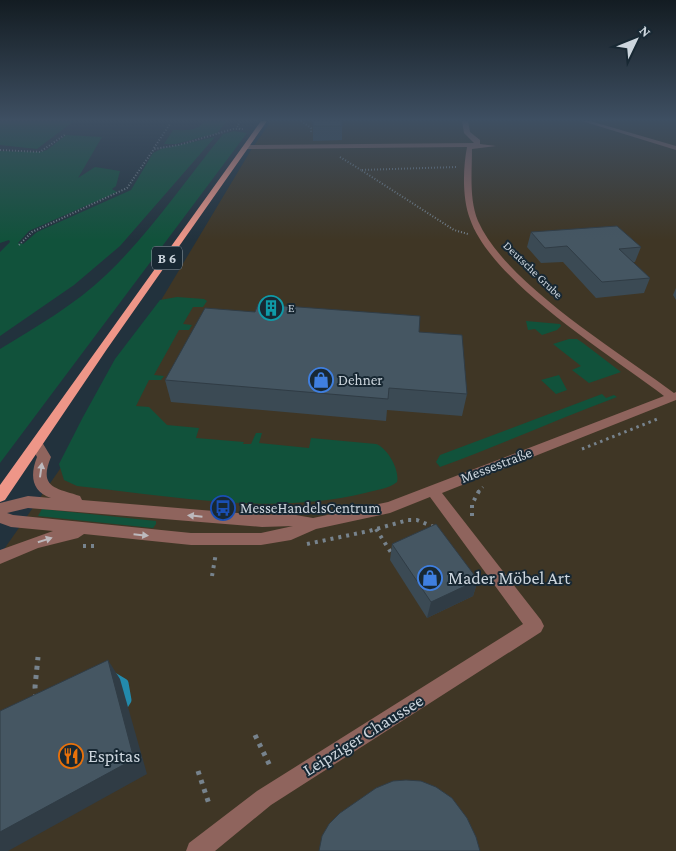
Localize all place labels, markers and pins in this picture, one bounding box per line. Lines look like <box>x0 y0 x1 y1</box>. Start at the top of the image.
building icon: E <box>258 295 284 321</box>
place label: E <box>288 301 295 315</box>
shop icon: Dehner <box>308 367 334 393</box>
place label: Dehner <box>338 372 383 388</box>
bus stop icon: MesseHandelsCentrum <box>210 495 236 521</box>
place label: MesseHandelsCentrum <box>240 500 380 516</box>
shop icon: Mader Möbel Art <box>417 565 443 591</box>
place label: Mader Möbel Art <box>448 568 571 588</box>
restaurant icon: Espitas <box>58 743 84 769</box>
place label: Espitas <box>88 746 140 766</box>

